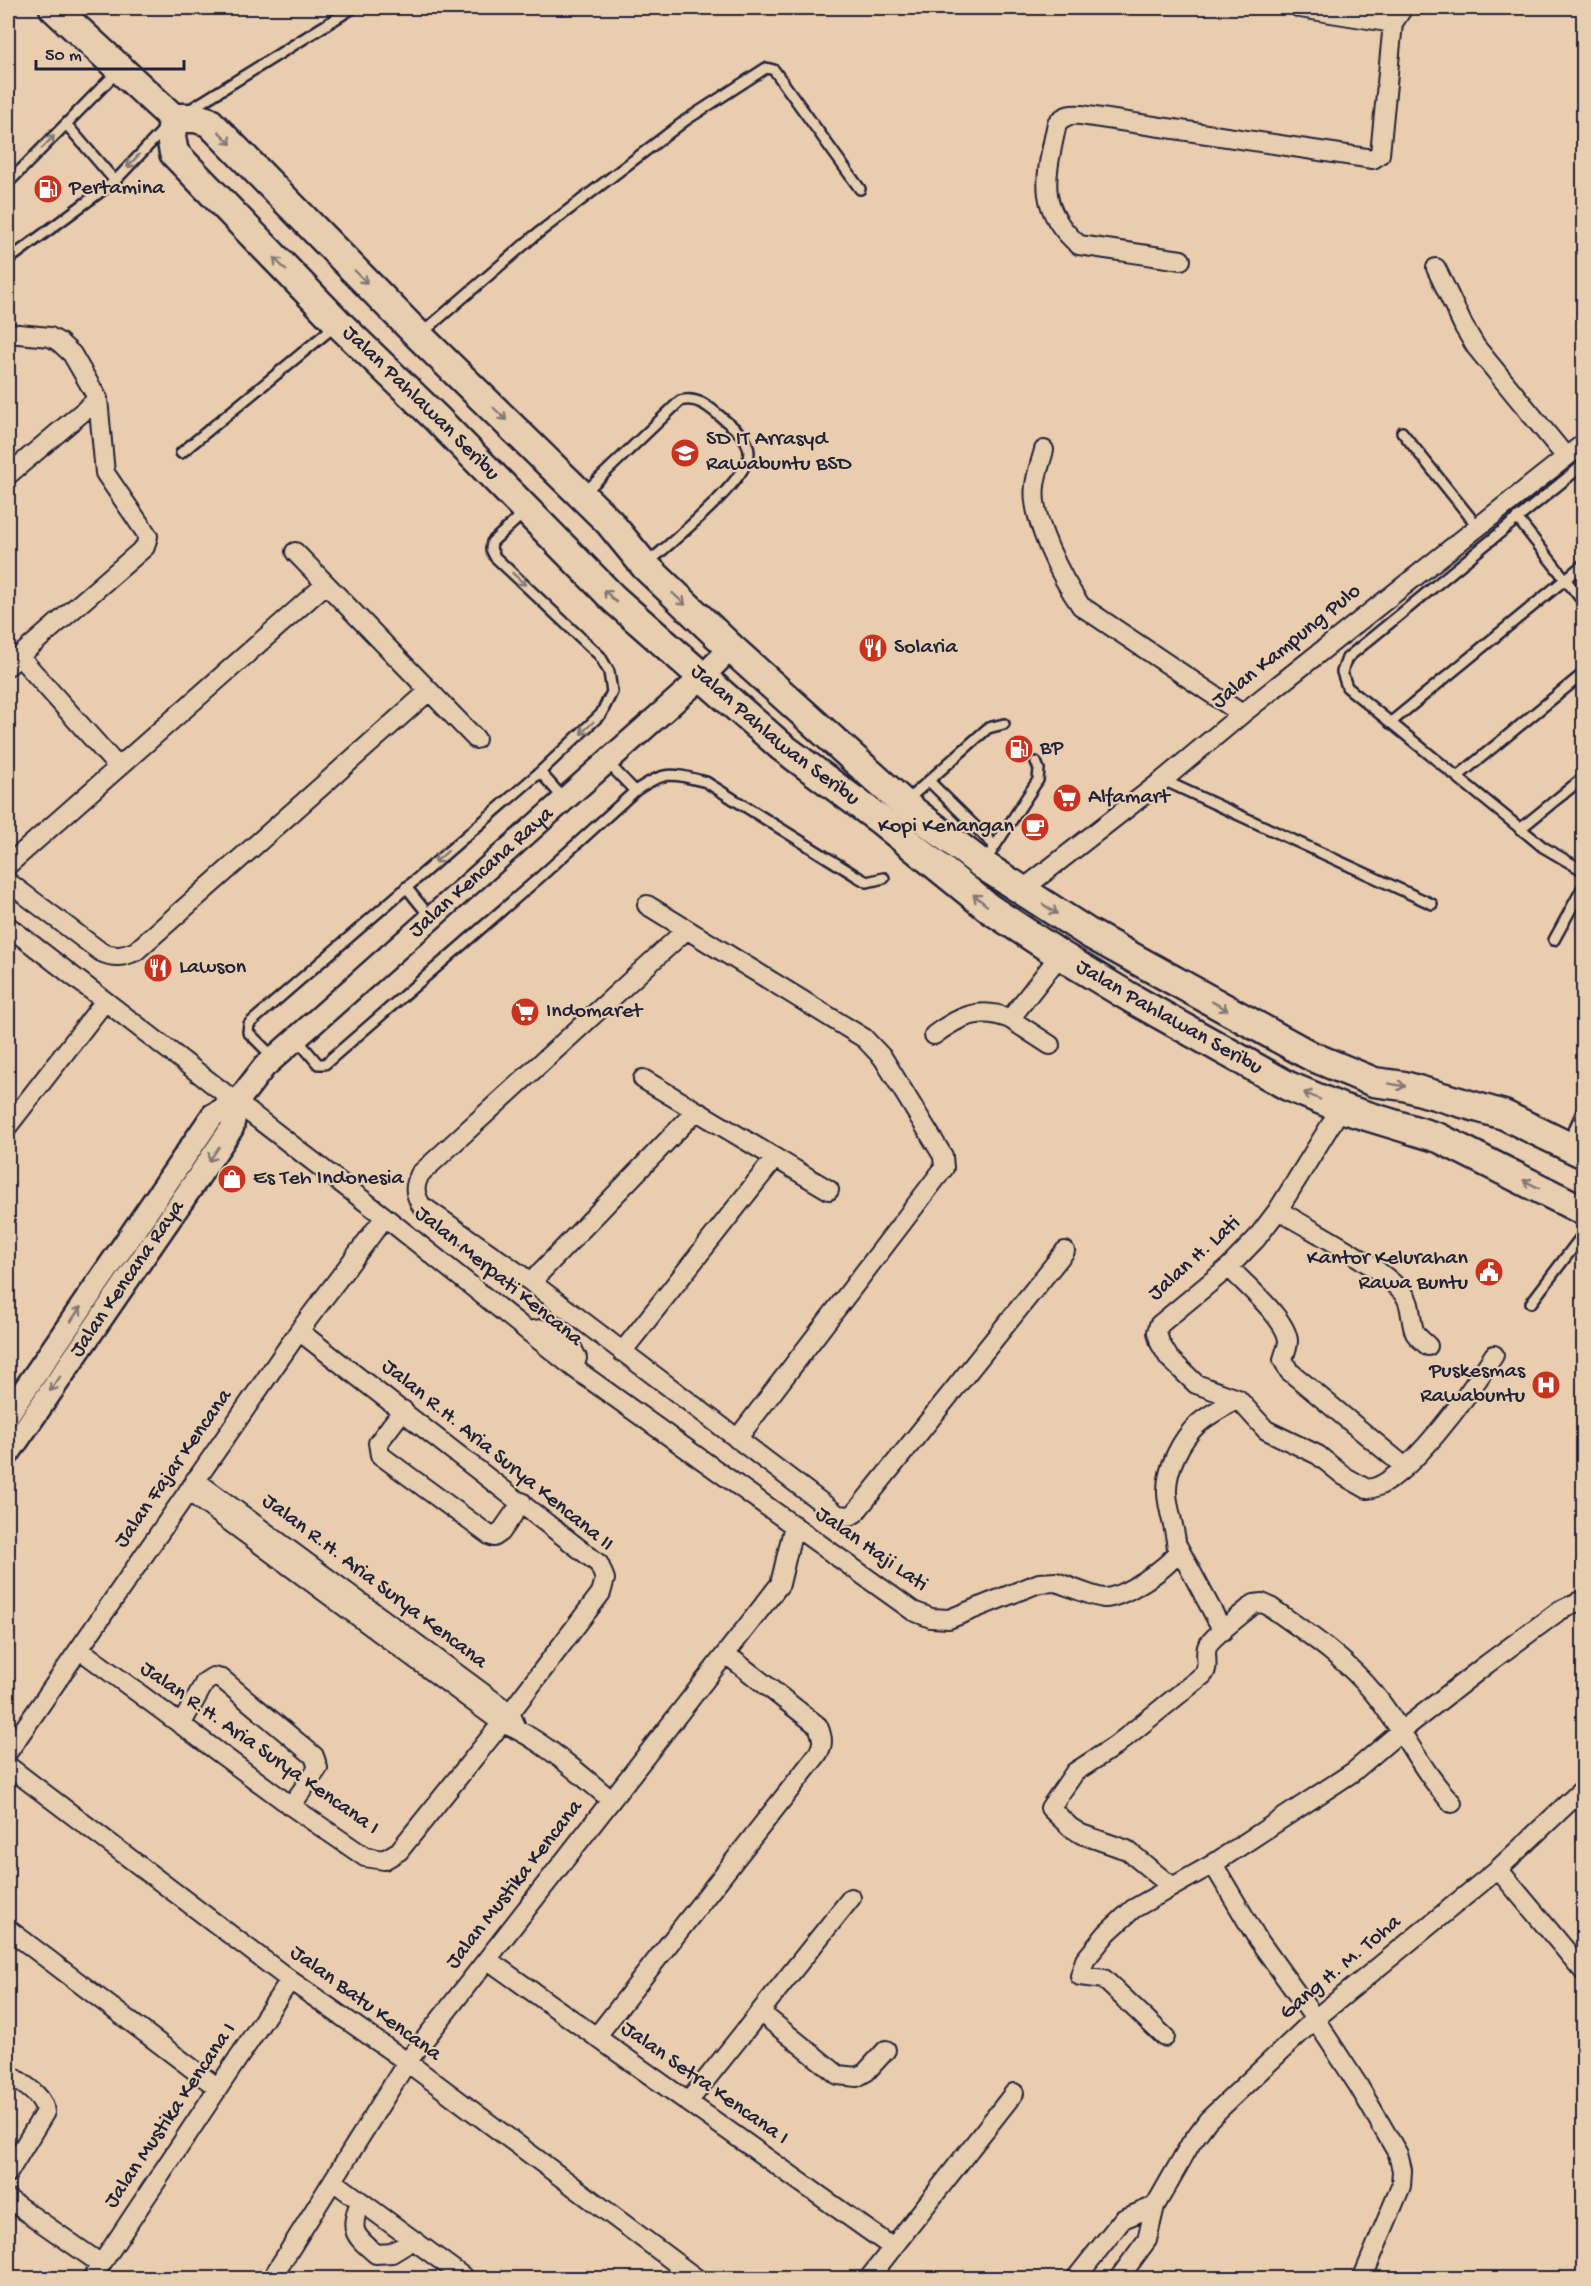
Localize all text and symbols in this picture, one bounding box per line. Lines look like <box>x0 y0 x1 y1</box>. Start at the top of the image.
scale bar <box>36 33 184 71</box>
text: 50 m <box>45 46 82 67</box>
one-way arrow <box>217 130 232 145</box>
one-way arrow <box>41 134 56 149</box>
one-way arrow <box>126 153 140 168</box>
fuel station icon: Pertamina <box>32 173 64 205</box>
place label: Pertamina <box>68 176 165 202</box>
one-way arrow <box>273 256 288 271</box>
one-way arrow <box>354 269 369 284</box>
street label: Jalan Pahlawan Seribu <box>336 321 504 487</box>
one-way arrow <box>492 407 507 422</box>
place label: SD IT Arrasyd Rawabuntu BSD <box>706 427 852 478</box>
school or university icon: SD IT Arrasyd Rawabuntu BSD <box>669 437 701 469</box>
one-way arrow <box>511 572 526 586</box>
street label: Jalan Kampung Pulo <box>1207 579 1367 715</box>
one-way arrow <box>603 588 618 603</box>
one-way arrow <box>672 592 687 606</box>
restaurant icon: Solaria <box>857 632 889 664</box>
place label: Solaria <box>894 635 958 661</box>
street label: Jalan Pahlawan Seribu <box>685 659 864 813</box>
one-way arrow <box>579 721 594 735</box>
fuel station icon: BP <box>1003 733 1035 765</box>
place label: BP <box>1039 736 1064 762</box>
supermarket icon: Alfamart <box>1051 782 1083 814</box>
place label: Alfamart <box>1088 785 1171 811</box>
street label: Jalan Kencana Raya <box>404 801 560 944</box>
cafe icon: Kopi Kenangan <box>1019 811 1051 843</box>
place label: Kopi Kenangan <box>878 814 1015 840</box>
one-way arrow <box>433 851 449 864</box>
one-way arrow <box>972 894 988 907</box>
one-way arrow <box>1042 903 1059 916</box>
restaurant icon: Lawson <box>142 952 174 984</box>
street label: Jalan Pahlawan Seribu <box>1071 954 1267 1082</box>
place label: Lawson <box>179 955 247 981</box>
supermarket icon: Indomaret <box>509 996 541 1028</box>
place label: Indomaret <box>546 999 644 1025</box>
one-way arrow <box>1211 1000 1228 1012</box>
one-way arrow <box>1386 1080 1406 1091</box>
one-way arrow <box>1304 1090 1322 1101</box>
one-way arrow <box>208 1146 220 1162</box>
shop icon: Es Teh Indonesia <box>216 1163 248 1195</box>
place label: Es Teh Indonesia <box>253 1166 405 1192</box>
one-way arrow <box>1523 1178 1541 1190</box>
street label: Jalan Kencana Raya <box>65 1195 192 1363</box>
street label: Jalan Merpati Kencana <box>408 1201 588 1353</box>
street label: Jalan H. Lati <box>1143 1211 1247 1307</box>
place label: Kantor Kelurahan Rawa Buntu <box>1307 1246 1469 1297</box>
public building icon: Kantor Kelurahan Rawa Buntu <box>1473 1256 1505 1288</box>
one-way arrow <box>70 1306 82 1322</box>
street label: Jalan R.H. Aria Surya Kencana II <box>376 1354 618 1558</box>
place label: Puskesmas Rawabuntu <box>1420 1359 1526 1410</box>
hospital icon: Puskesmas Rawabuntu <box>1530 1369 1562 1401</box>
one-way arrow <box>49 1376 61 1392</box>
street label: Jalan Fajar Kencana <box>109 1384 239 1553</box>
street label: Jalan R.H. Aria Surya Kencana <box>256 1489 492 1676</box>
street label: Jalan Haji Lati <box>810 1502 932 1598</box>
street label: Jalan R.H. Aria Surya Kencana I <box>134 1656 384 1842</box>
street label: Jalan Mustika Kencana <box>441 1795 590 1975</box>
street label: Gang H. M. Toha <box>1275 1909 1408 2026</box>
street label: Jalan Batu Kencana <box>284 1940 446 2068</box>
street label: Jalan Setra Kencana I <box>615 2016 793 2152</box>
street label: Jalan Mustika Kencana I <box>99 2018 243 2214</box>

